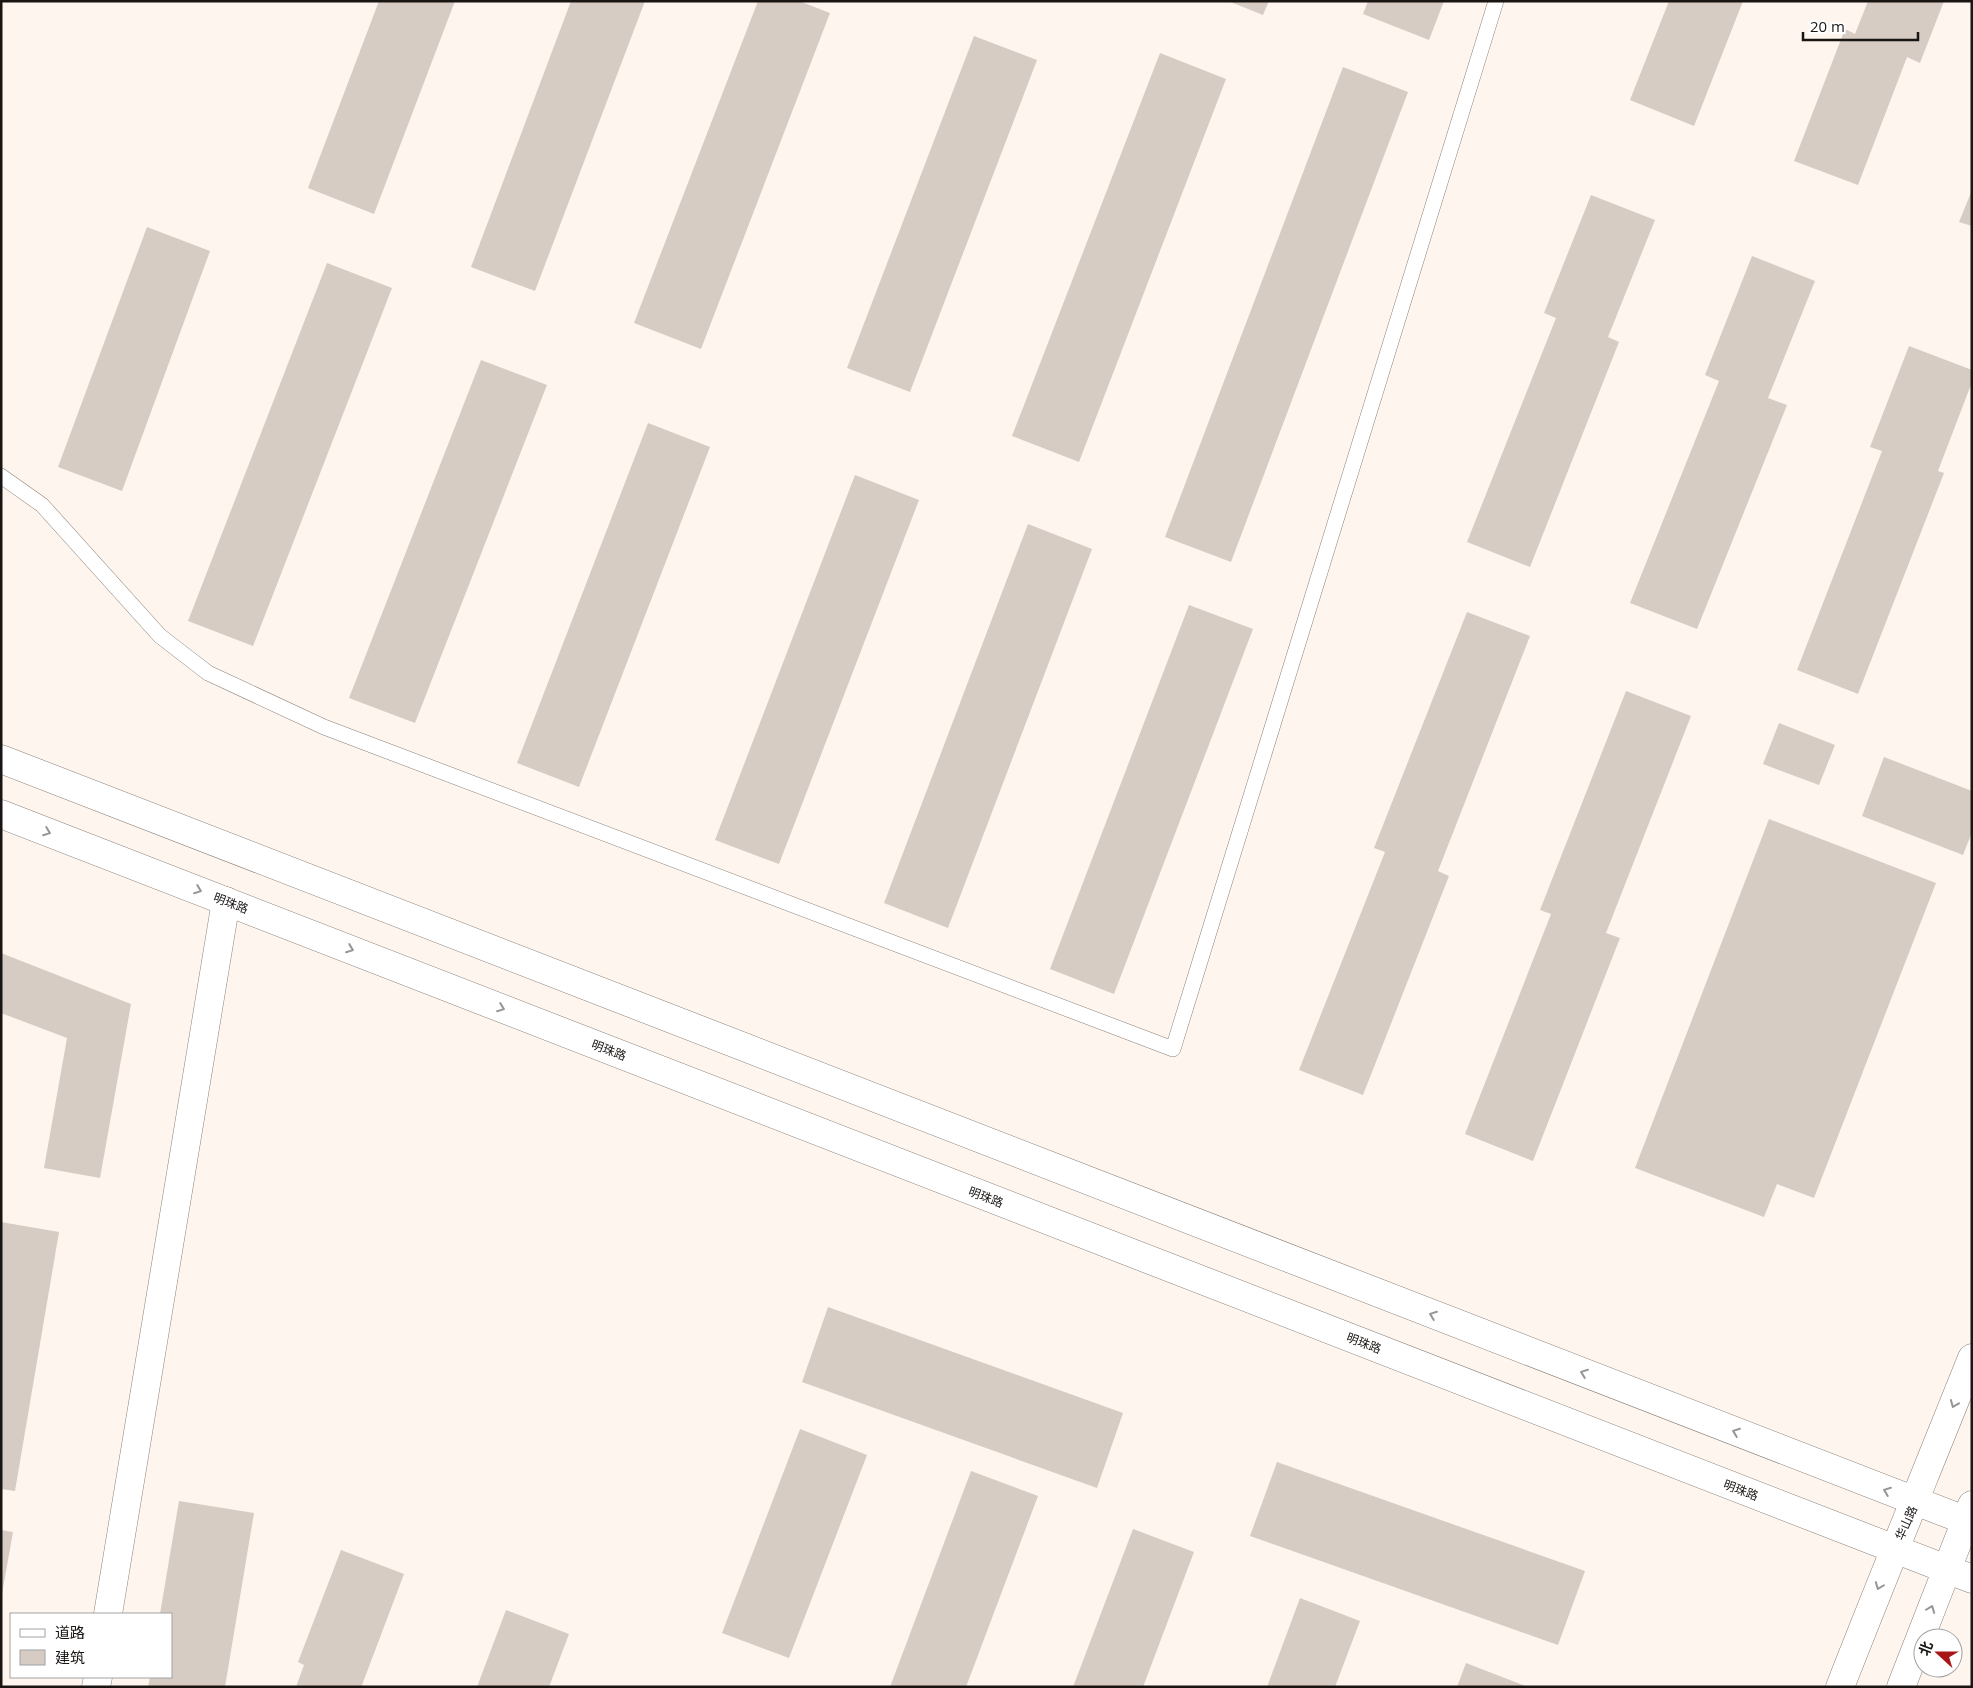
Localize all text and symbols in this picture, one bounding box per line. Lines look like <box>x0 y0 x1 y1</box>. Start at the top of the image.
scale bar <box>1803 10 1918 42</box>
text: 20 m <box>1810 16 1845 36</box>
one-way arrow <box>42 825 51 836</box>
one-way arrow <box>193 884 202 895</box>
street label: 明珠路 <box>211 889 251 917</box>
one-way arrow <box>345 943 354 953</box>
one-way arrow <box>496 1002 505 1012</box>
street label: 明珠路 <box>589 1036 629 1064</box>
street label: 明珠路 <box>966 1183 1006 1211</box>
one-way arrow <box>1429 1310 1438 1321</box>
street label: 明珠路 <box>1344 1329 1384 1357</box>
one-way arrow <box>1581 1369 1589 1379</box>
one-way arrow <box>1950 1399 1960 1408</box>
one-way arrow <box>1732 1428 1741 1438</box>
street label: 明珠路 <box>1721 1476 1761 1504</box>
one-way arrow <box>1883 1487 1892 1497</box>
street label: 华山路 <box>1891 1503 1921 1543</box>
one-way arrow <box>1875 1582 1885 1590</box>
one-way arrow <box>1925 1605 1936 1614</box>
legend <box>10 1613 172 1678</box>
text: 道路 <box>55 1622 85 1642</box>
north arrow <box>1913 1628 1963 1678</box>
text: 北 <box>1914 1638 1937 1658</box>
text: 建筑 <box>55 1647 85 1667</box>

